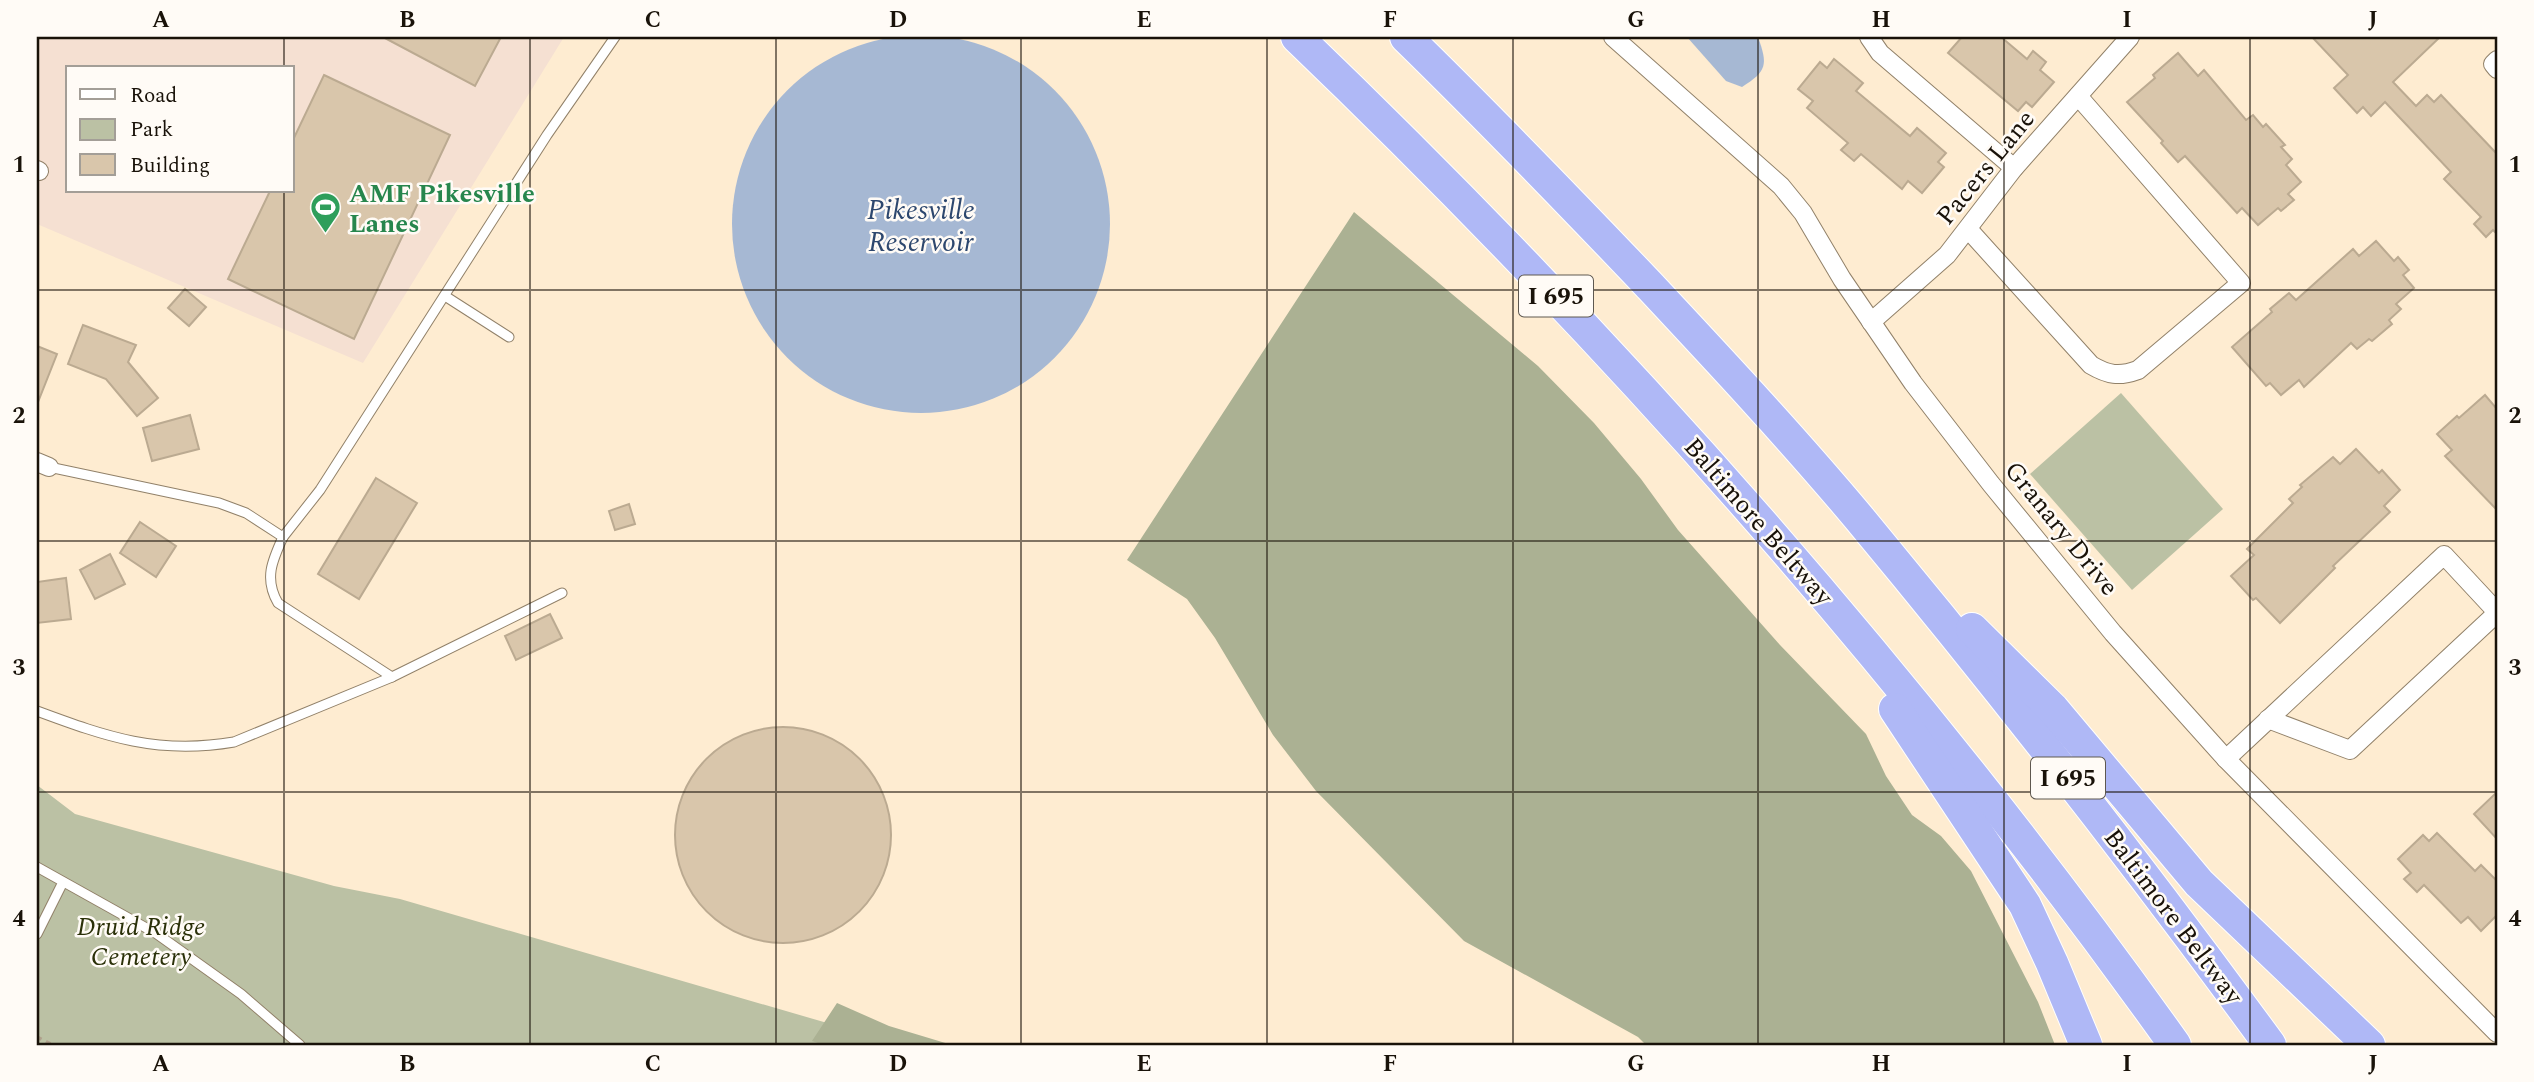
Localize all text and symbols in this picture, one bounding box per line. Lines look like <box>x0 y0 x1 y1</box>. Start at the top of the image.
text: A <box>152 3 170 38</box>
text: B <box>399 3 415 38</box>
text: C <box>645 3 661 38</box>
text: D <box>889 3 907 38</box>
text: E <box>1136 3 1152 38</box>
text: F <box>1383 3 1397 38</box>
text: G <box>1627 3 1645 38</box>
text: H <box>1871 3 1891 38</box>
text: I <box>2122 3 2132 38</box>
text: J <box>2368 3 2378 38</box>
legend <box>66 66 294 192</box>
text: Road <box>130 80 177 112</box>
street label: Pacers Lane <box>1927 101 2045 234</box>
text: Park <box>130 114 174 146</box>
text: 1 <box>13 148 25 183</box>
text: 1 <box>2509 148 2521 183</box>
text: Building <box>130 150 210 182</box>
place label: AMF Pikesville Lanes <box>349 174 535 244</box>
water label: Pikesville Reservoir <box>867 189 975 264</box>
sports icon: AMF Pikesville Lanes <box>309 191 343 235</box>
road number: I 695 <box>1519 276 1593 316</box>
text: 2 <box>13 399 26 434</box>
text: 2 <box>2509 399 2522 434</box>
street label: Baltimore Beltway <box>1674 429 1844 616</box>
street label: Granary Drive <box>1994 452 2128 605</box>
text: 3 <box>13 651 26 686</box>
text: 3 <box>2509 651 2522 686</box>
road number: I 695 <box>2031 758 2105 798</box>
street label: Baltimore Beltway <box>2093 820 2254 1014</box>
text: 4 <box>13 902 26 937</box>
text: 4 <box>2509 902 2522 937</box>
park label: Druid Ridge Cemetery <box>77 907 205 977</box>
text: A <box>152 1047 170 1082</box>
text: B <box>399 1047 415 1082</box>
text: C <box>645 1047 661 1082</box>
text: D <box>889 1047 907 1082</box>
text: E <box>1136 1047 1152 1082</box>
text: F <box>1383 1047 1397 1082</box>
text: G <box>1627 1047 1645 1082</box>
text: H <box>1871 1047 1891 1082</box>
text: I <box>2122 1047 2132 1082</box>
text: J <box>2368 1047 2378 1082</box>

